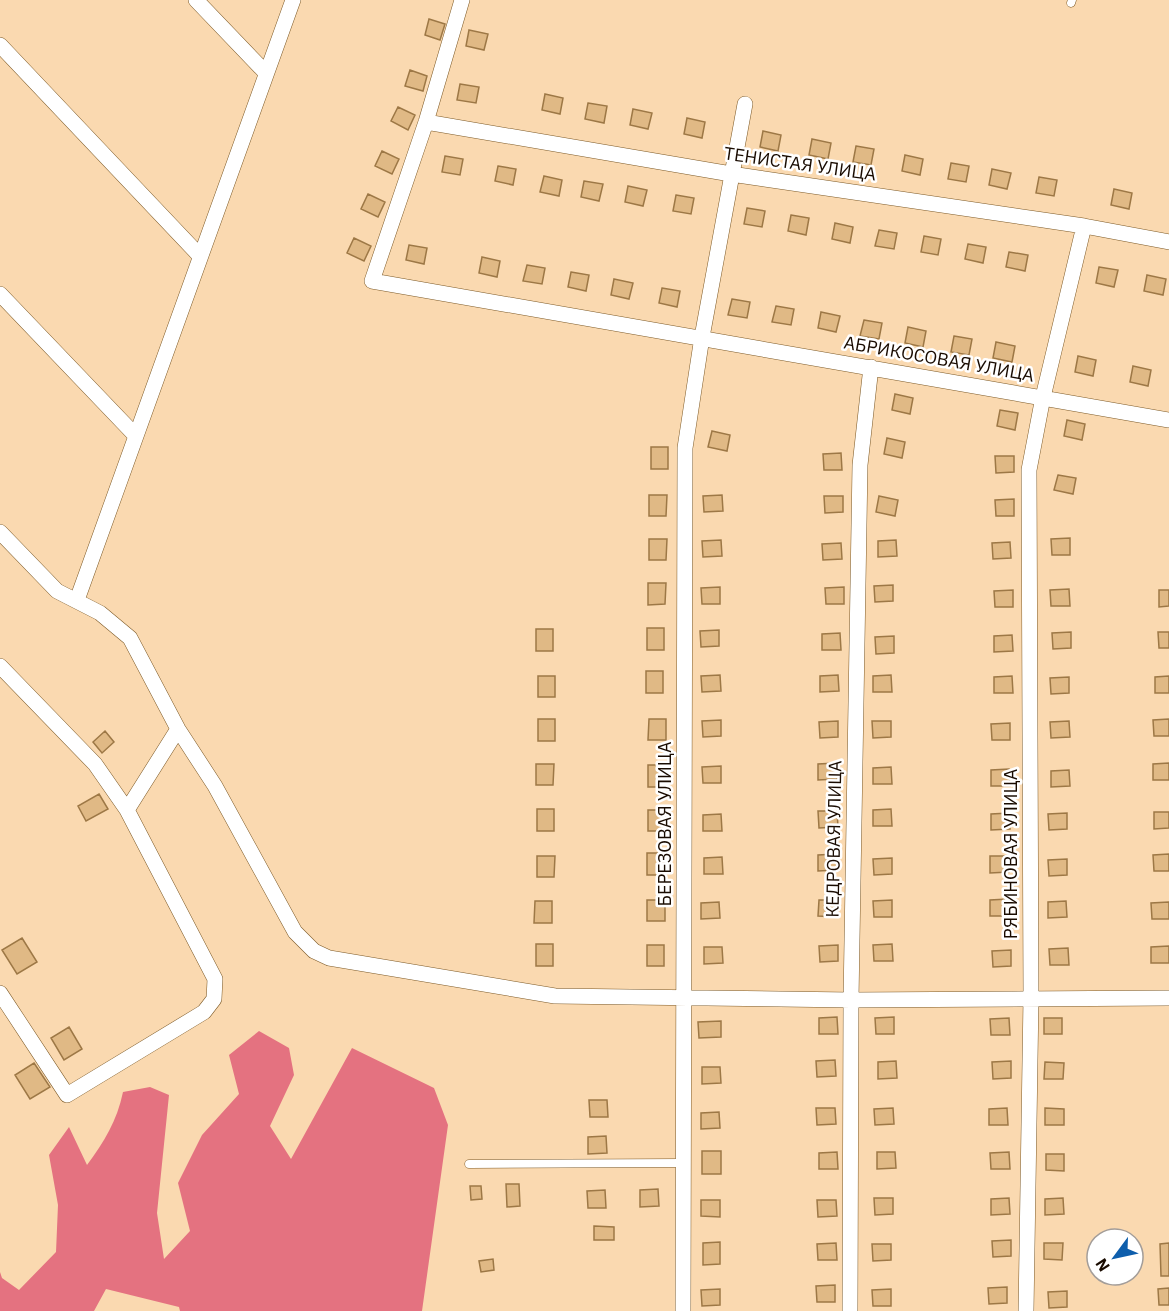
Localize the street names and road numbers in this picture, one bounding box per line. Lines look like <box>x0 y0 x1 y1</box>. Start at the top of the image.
street label: ТЕНИСТАЯ УЛИЦА <box>723 141 878 186</box>
street label: АБРИКОСОВАЯ УЛИЦА <box>842 330 1037 387</box>
street label: БЕРЕЗОВАЯ УЛИЦА <box>653 741 676 907</box>
street label: КЕДРОВАЯ УЛИЦА <box>821 760 846 918</box>
street label: РЯБИНОВАЯ УЛИЦА <box>999 768 1022 939</box>

